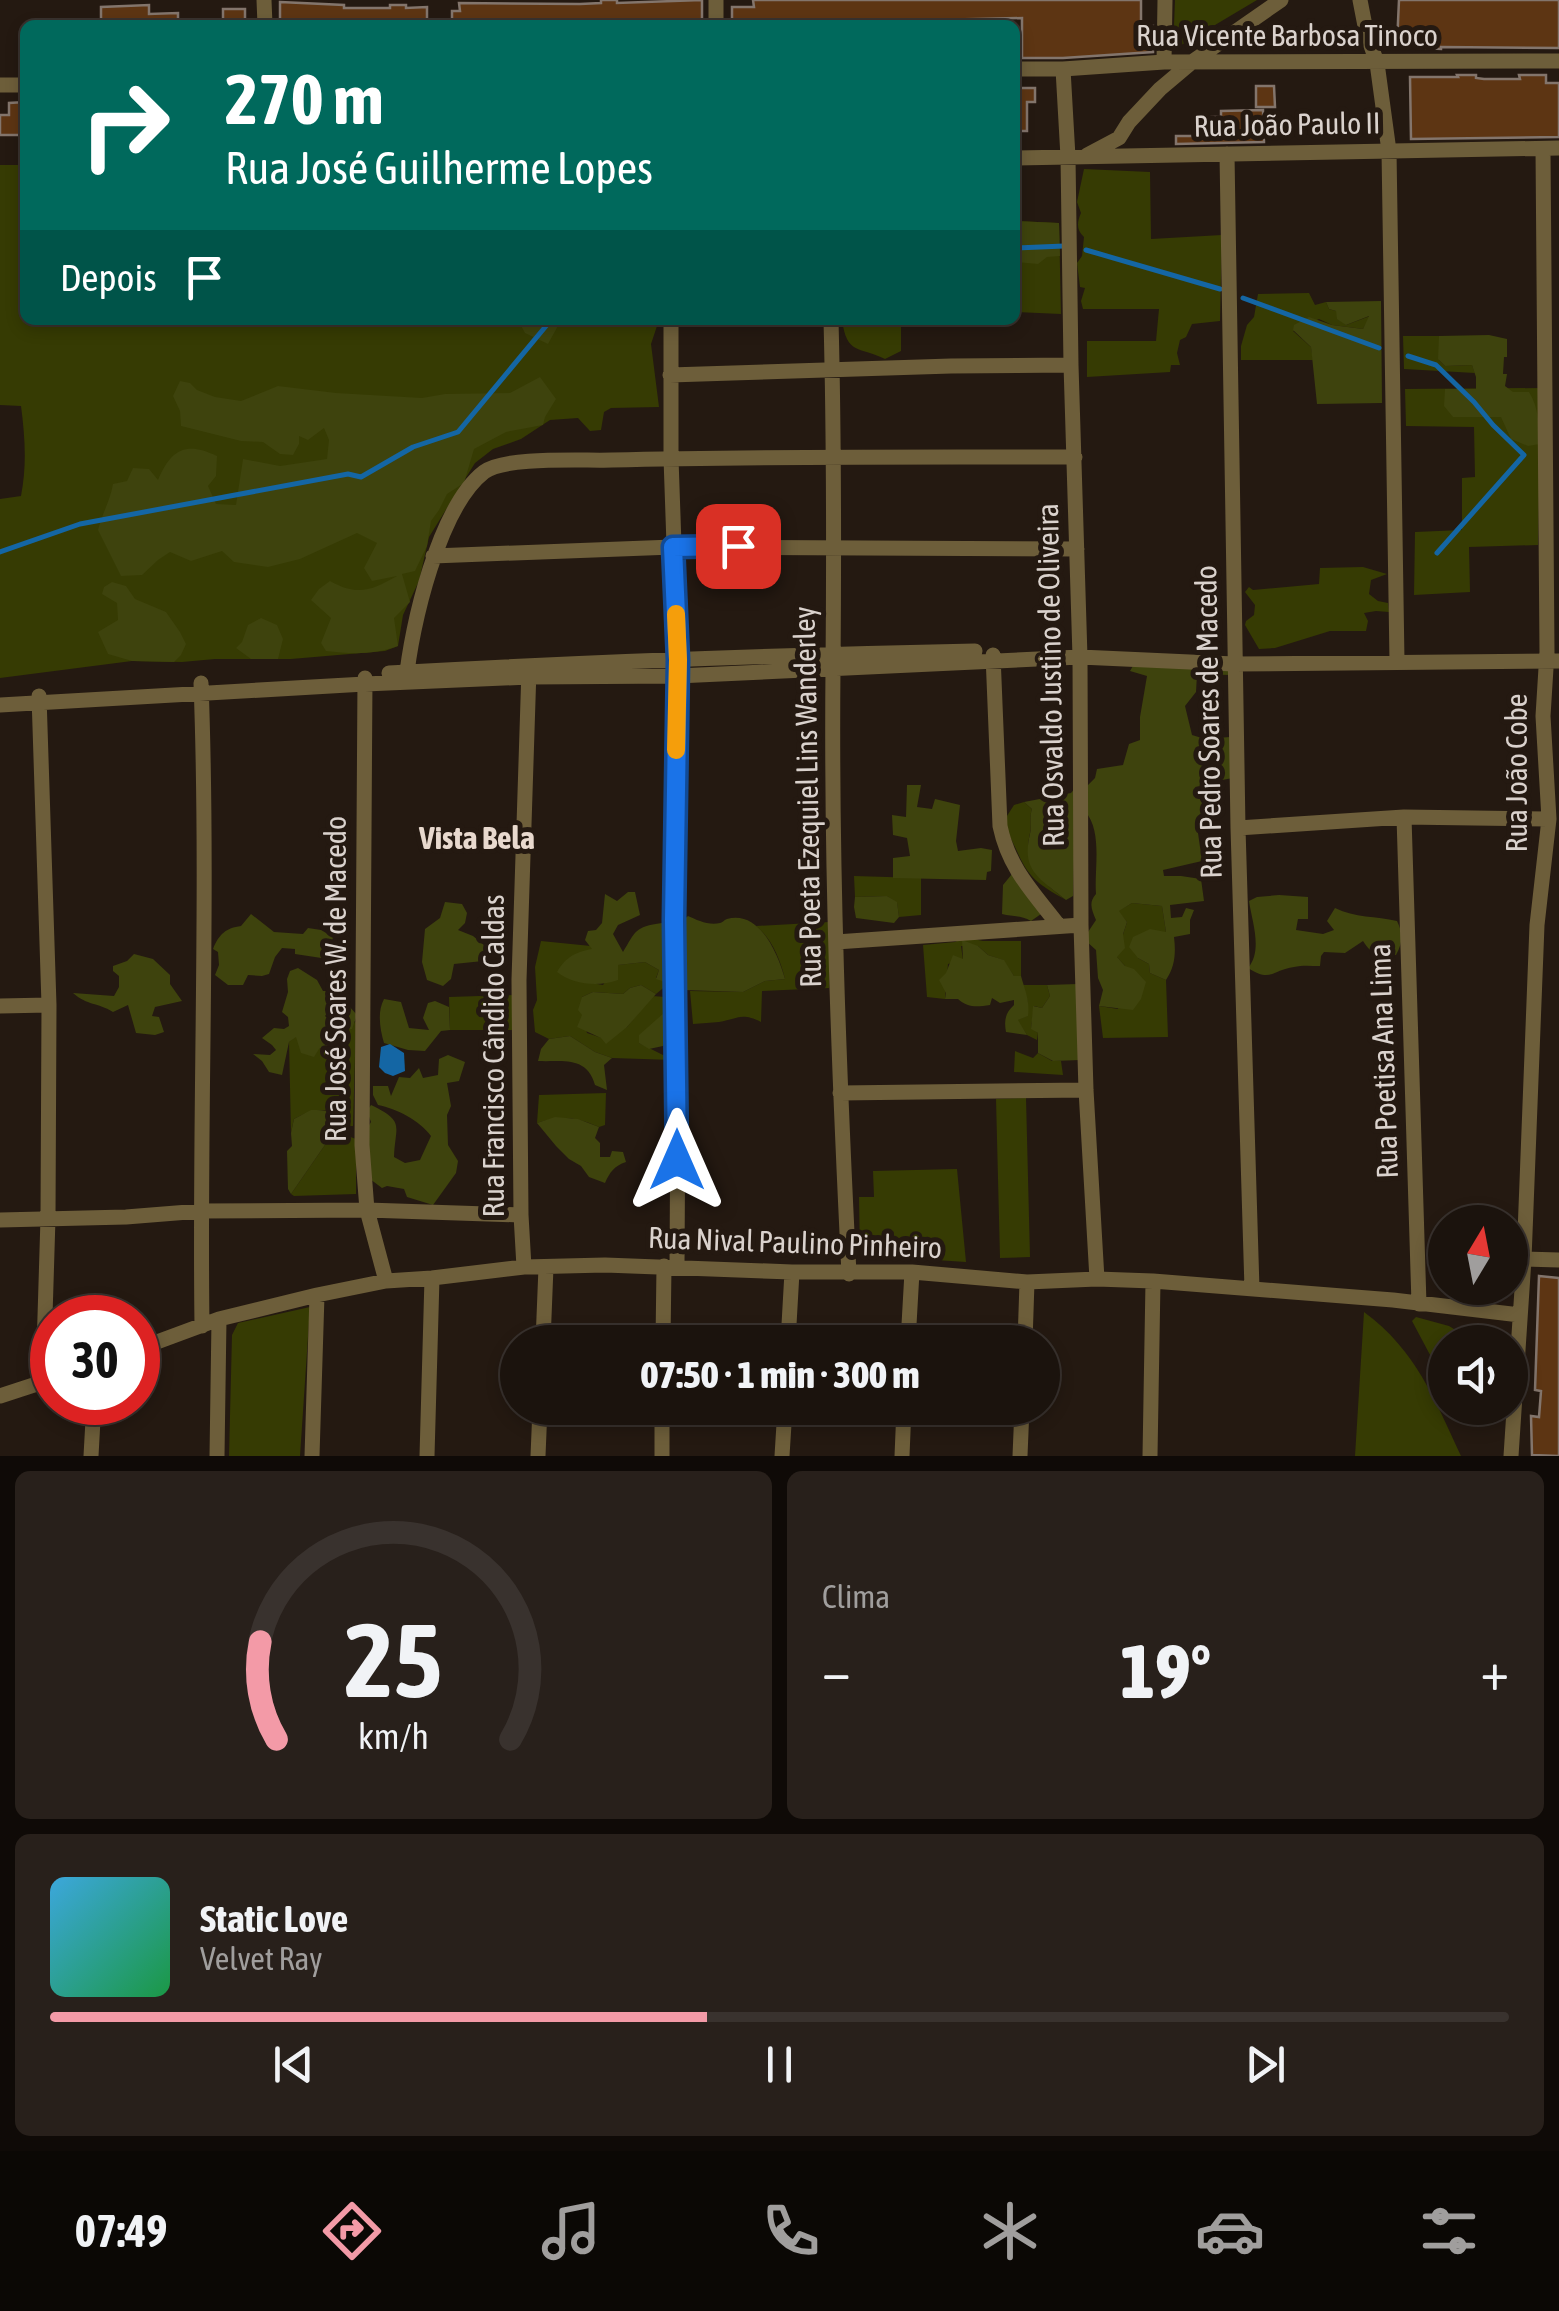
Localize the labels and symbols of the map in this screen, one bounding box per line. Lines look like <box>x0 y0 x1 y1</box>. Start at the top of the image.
street label: Rua Vicente Barbosa Tinoco <box>1136 18 1438 52</box>
street label: Rua João Paulo II <box>1193 105 1381 143</box>
street label: Rua Osvaldo Justino de Oliveira <box>1030 503 1070 847</box>
pin <box>696 504 781 589</box>
street label: Rua Pedro Soares de Macedo <box>1188 565 1228 879</box>
street label: Rua Poeta Ezequiel Lins Wanderley <box>787 606 827 988</box>
street label: Rua João Cobe <box>1499 694 1533 852</box>
street label: Rua José Soares W. de Macedo <box>318 816 352 1142</box>
district label: Vista Bela <box>418 819 535 856</box>
street label: Rua Francisco Cândido Caldas <box>476 894 510 1218</box>
street label: Rua Poetisa Ana Lima <box>1362 943 1404 1179</box>
position arrow <box>625 1108 729 1212</box>
north arrow <box>1428 1205 1528 1305</box>
street label: Rua Nival Paulino Pinheiro <box>648 1220 943 1264</box>
speed limit sign: 30 <box>30 1295 160 1425</box>

